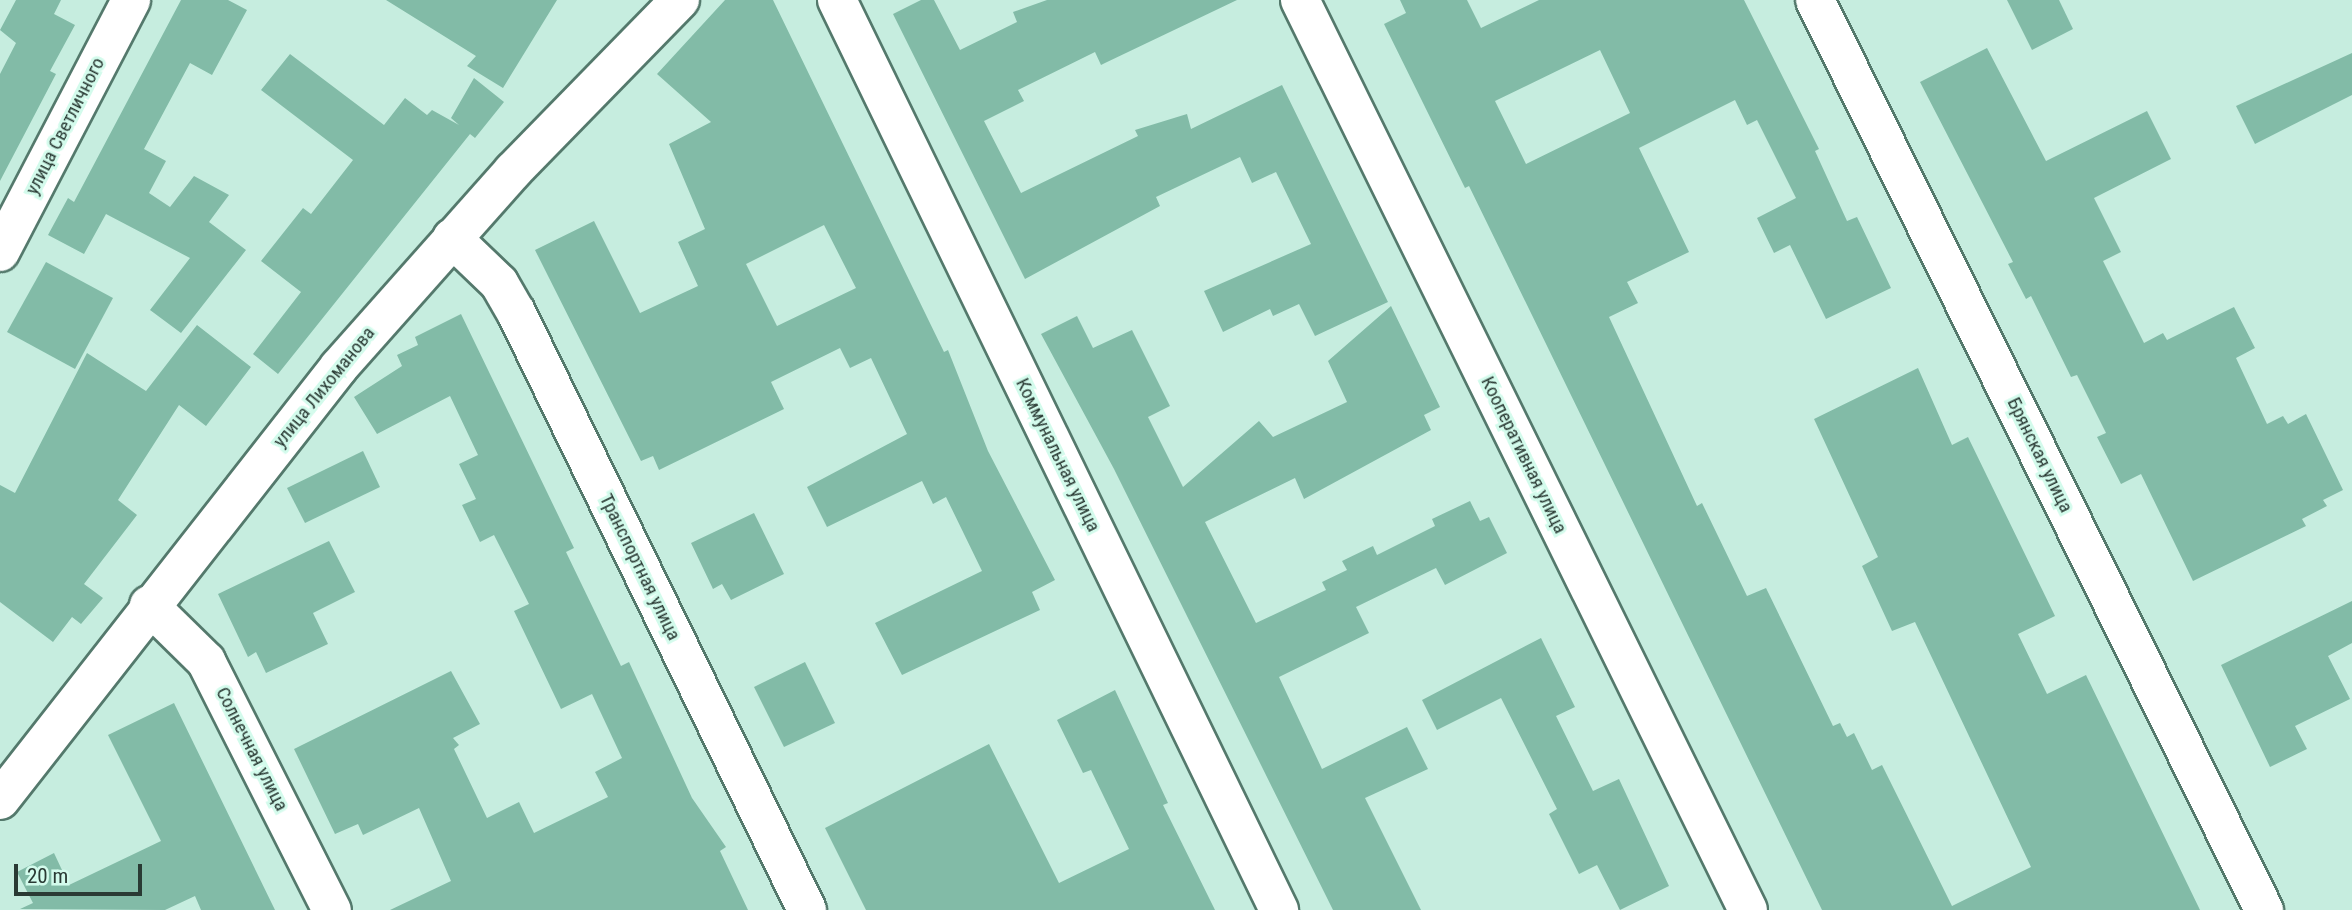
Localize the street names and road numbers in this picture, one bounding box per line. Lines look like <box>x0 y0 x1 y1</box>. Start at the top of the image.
street label: улица Светличного <box>21 54 109 198</box>
street label: улица Лихоманова <box>268 322 380 452</box>
street label: Кооперативная улица <box>1476 373 1572 537</box>
street label: Коммунальная улица <box>1011 374 1105 536</box>
street label: Брянская улица <box>2002 394 2078 516</box>
street label: Транспортная улица <box>595 490 685 644</box>
street label: Солнечная улица <box>211 683 293 815</box>

